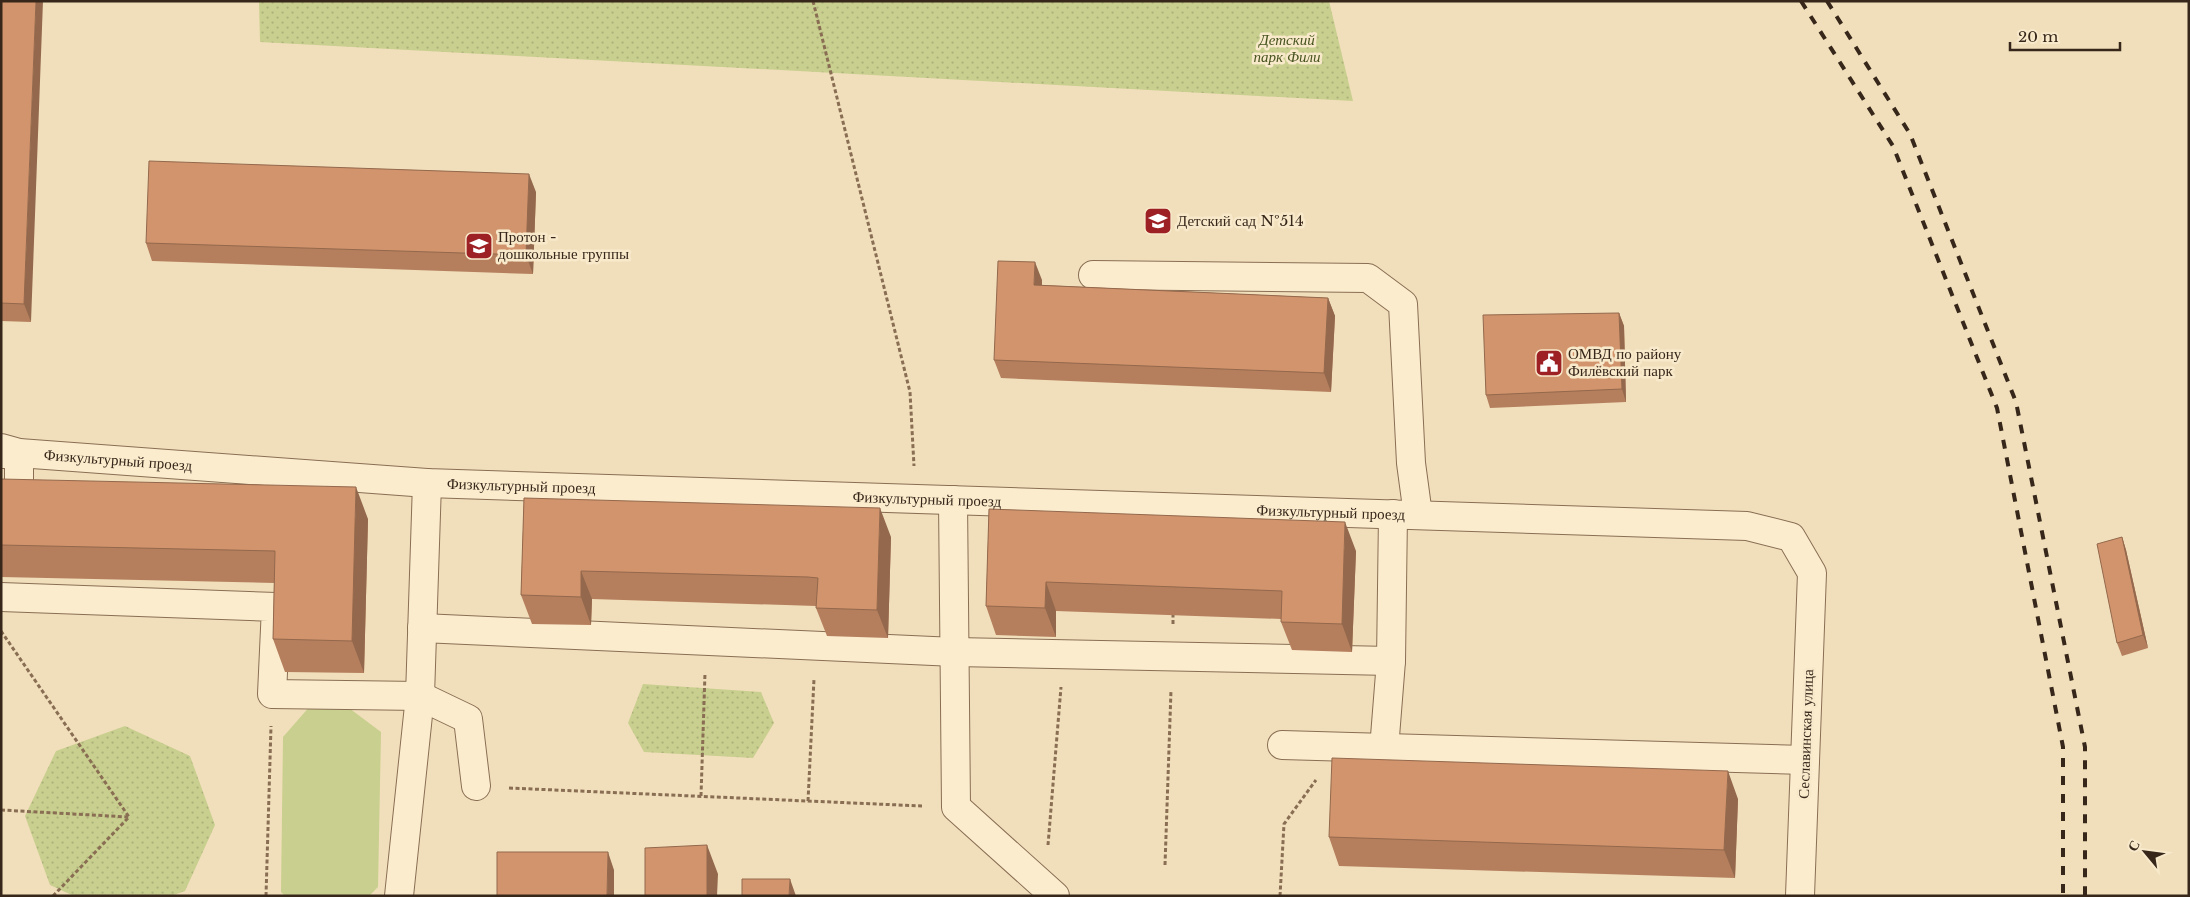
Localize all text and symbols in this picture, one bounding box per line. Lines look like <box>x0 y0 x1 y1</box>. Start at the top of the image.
scale bar <box>2010 20 2120 52</box>
text: 20 m <box>2018 27 2058 46</box>
park label: Детский парк Фили <box>1253 30 1321 66</box>
school or university icon: Детский сад №514 <box>1143 206 1173 236</box>
place label: Детский сад №514 <box>1177 211 1304 230</box>
place label: Протон - дошкольные группы <box>498 227 629 263</box>
school or university icon: Протон - дошкольные группы <box>464 231 494 261</box>
place label: ОМВД по району Филёвский парк <box>1568 344 1682 380</box>
public building icon: ОМВД по району Филёвский парк <box>1534 348 1564 378</box>
street label: Физкультурный проезд <box>43 445 193 475</box>
street label: Физкультурный проезд <box>447 474 596 497</box>
street label: Физкультурный проезд <box>852 487 1002 511</box>
street label: Физкультурный проезд <box>1256 500 1406 524</box>
street label: Сеславинская улица <box>1794 668 1817 799</box>
north arrow <box>2120 827 2170 877</box>
text: С <box>2123 837 2144 854</box>

